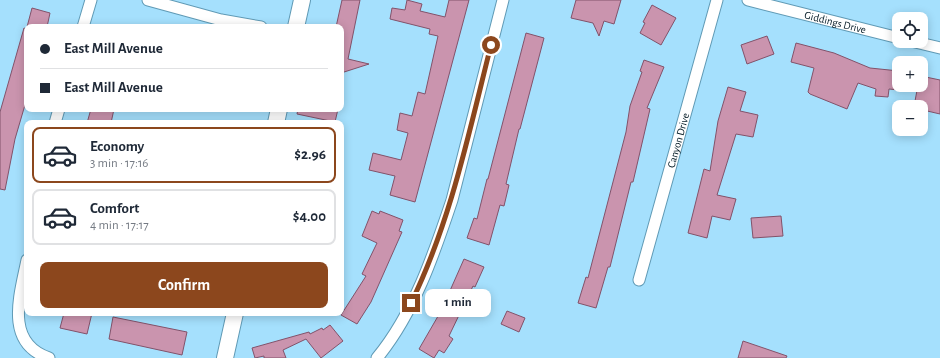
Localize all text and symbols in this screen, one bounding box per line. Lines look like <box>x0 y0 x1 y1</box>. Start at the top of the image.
street label: Giddings Drive <box>803 9 867 35</box>
map controls <box>892 12 928 136</box>
button: locate <box>892 12 928 48</box>
route start <box>482 36 500 54</box>
text: East Mill Avenue <box>64 41 163 56</box>
button: + <box>892 56 928 92</box>
text: East Mill Avenue <box>64 80 163 95</box>
button: − <box>892 100 928 136</box>
street label: Canyon Drive <box>666 112 691 169</box>
icon: car <box>42 137 78 173</box>
text: Economy <box>90 139 144 154</box>
text: $2.96 <box>294 147 326 162</box>
text: 3 min · 17:16 <box>90 157 148 170</box>
icon: car <box>42 199 78 235</box>
text: Comfort <box>90 201 139 216</box>
text: $4.00 <box>293 209 326 224</box>
text: 4 min · 17:17 <box>90 219 149 232</box>
button: Confirm <box>40 262 328 308</box>
callout: 1 min <box>425 289 491 317</box>
route end <box>402 294 420 312</box>
text: 1 min <box>444 296 472 309</box>

